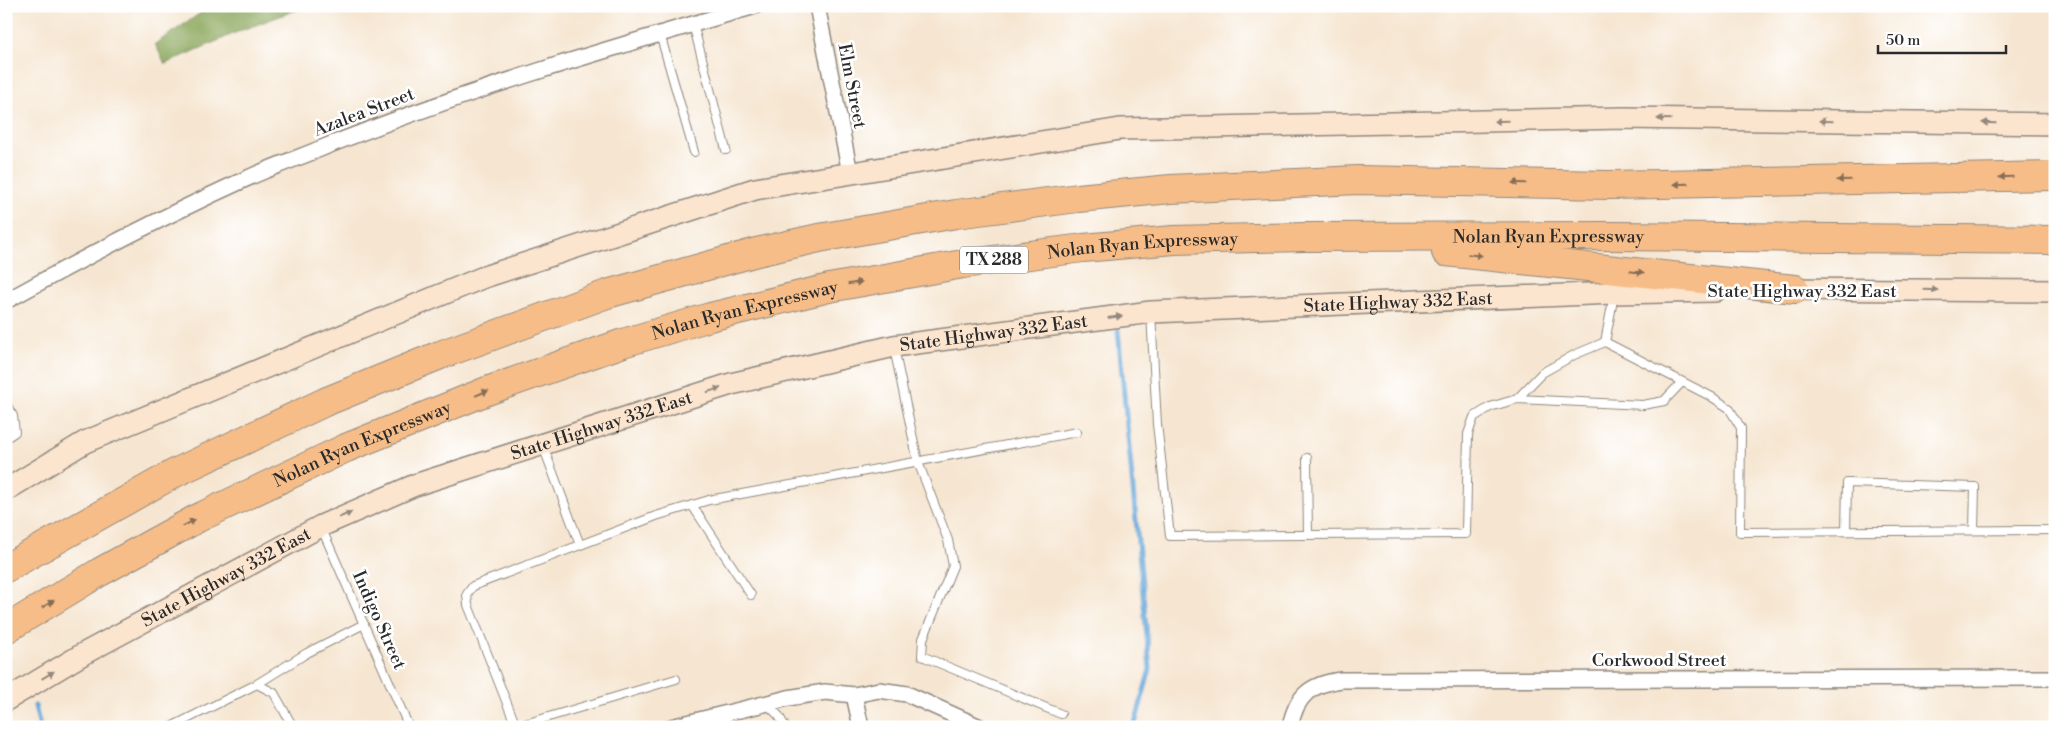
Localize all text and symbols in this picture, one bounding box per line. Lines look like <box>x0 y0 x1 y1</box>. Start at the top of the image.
scale bar <box>1878 22 2006 54</box>
text: 50 m <box>1886 31 1920 50</box>
street label: Elm Street <box>832 42 872 131</box>
street label: Azalea Street <box>309 82 418 142</box>
one-way arrow <box>1655 115 1671 123</box>
one-way arrow <box>1493 117 1509 125</box>
one-way arrow <box>1818 117 1834 125</box>
one-way arrow <box>1980 119 1996 127</box>
one-way arrow <box>1998 173 2014 181</box>
one-way arrow <box>1835 177 1851 185</box>
one-way arrow <box>1510 179 1526 187</box>
one-way arrow <box>1673 180 1689 188</box>
street label: Nolan Ryan Expressway <box>1452 224 1645 248</box>
street label: Nolan Ryan Expressway <box>1046 227 1239 264</box>
road number: TX 288 <box>960 246 1028 274</box>
one-way arrow <box>1468 251 1484 259</box>
one-way arrow <box>1629 268 1645 276</box>
street label: Nolan Ryan Expressway <box>649 275 840 345</box>
one-way arrow <box>847 279 863 287</box>
street label: State Highway 332 East <box>1707 280 1897 303</box>
street label: State Highway 332 East <box>1303 286 1494 317</box>
one-way arrow <box>1924 286 1940 294</box>
street label: State Highway 332 East <box>898 309 1089 357</box>
one-way arrow <box>1107 313 1123 321</box>
one-way arrow <box>707 385 722 393</box>
street label: State Highway 332 East <box>508 386 695 465</box>
one-way arrow <box>474 389 489 397</box>
street label: Nolan Ryan Expressway <box>269 395 455 492</box>
one-way arrow <box>338 511 353 519</box>
one-way arrow <box>182 519 196 527</box>
street label: State Highway 332 East <box>137 522 315 632</box>
street label: Indigo Street <box>347 567 411 674</box>
one-way arrow <box>42 599 55 608</box>
street label: Corkwood Street <box>1592 649 1727 672</box>
one-way arrow <box>42 670 55 679</box>

